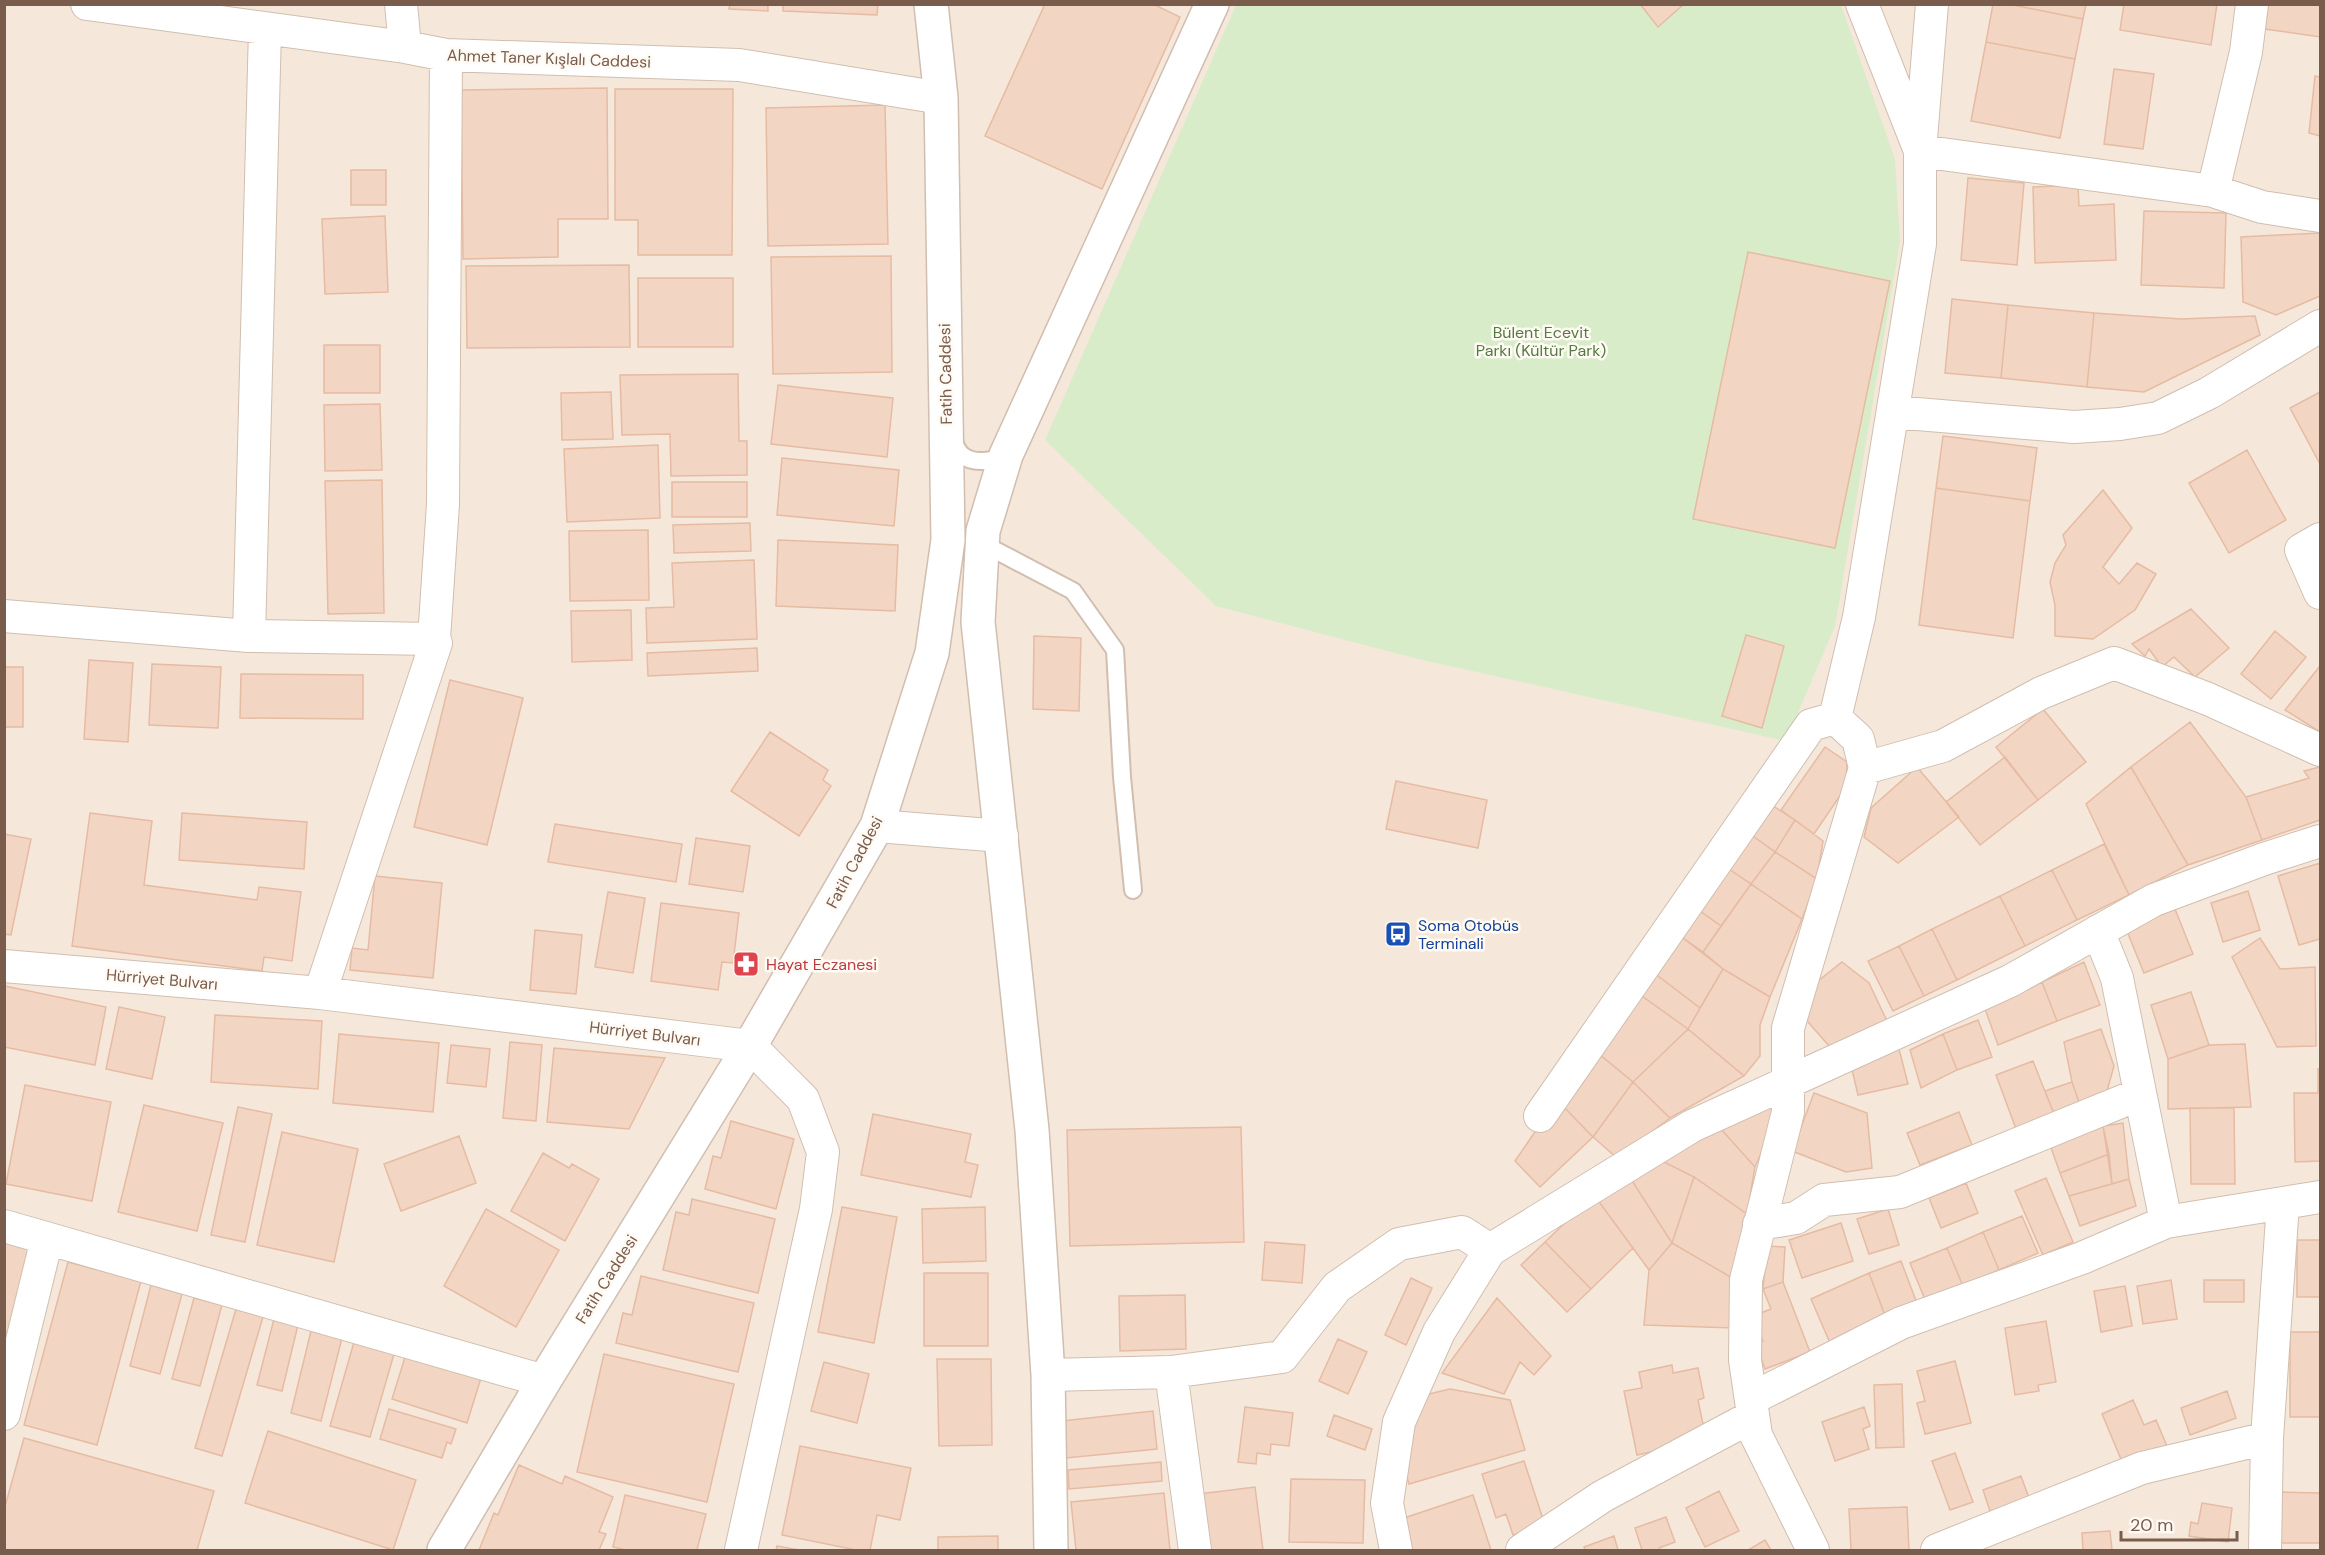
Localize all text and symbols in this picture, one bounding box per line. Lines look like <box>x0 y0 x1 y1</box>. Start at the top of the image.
street label: Ahmet Taner Kışlalı Caddesi <box>447 44 651 73</box>
park label: Bülent Ecevit Parkı (Kültür Park) <box>1476 322 1606 361</box>
street label: Fatih Caddesi <box>934 323 957 425</box>
street label: Fatih Caddesi <box>821 813 887 912</box>
place label: Soma Otobüs Terminali <box>1418 915 1519 954</box>
bus stop icon: Soma Otobüs Terminali <box>1383 919 1413 949</box>
pharmacy icon: Hayat Eczanesi <box>731 949 761 979</box>
place label: Hayat Eczanesi <box>766 954 877 975</box>
street label: Hürriyet Bulvarı <box>105 964 219 995</box>
street label: Hürriyet Bulvarı <box>588 1016 702 1051</box>
street label: Fatih Caddesi <box>571 1231 642 1328</box>
scale bar <box>2121 1504 2236 1542</box>
text: 20 m <box>2130 1513 2173 1537</box>

